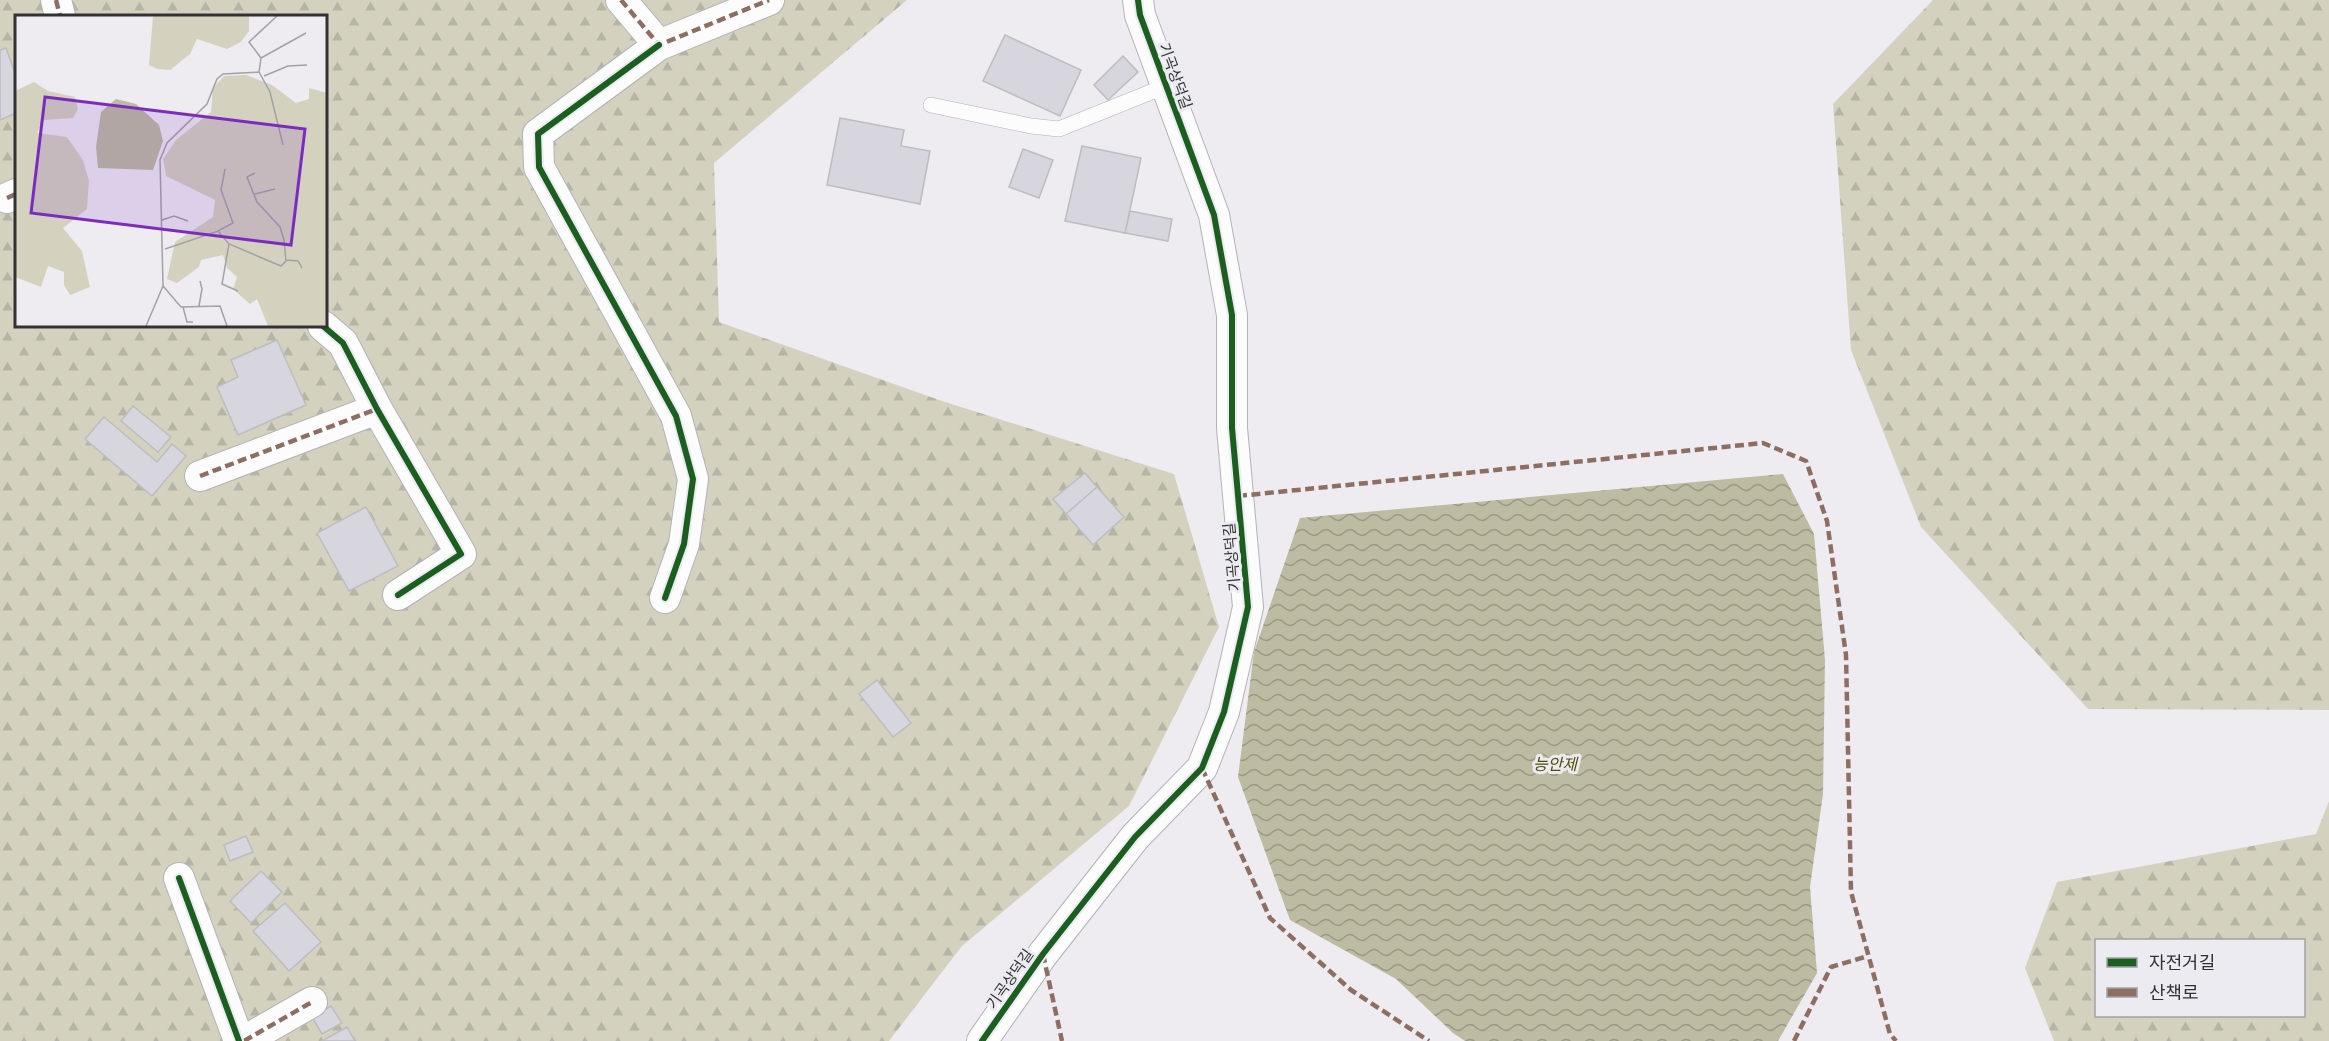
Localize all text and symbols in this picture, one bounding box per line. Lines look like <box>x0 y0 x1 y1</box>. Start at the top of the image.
inset map <box>15 15 327 327</box>
street label: 기곡상덕길 <box>1155 40 1195 112</box>
street label: 기곡상덕길 <box>1220 522 1244 592</box>
water label: 능안제 <box>1533 755 1579 774</box>
legend <box>2095 939 2305 1017</box>
street label: 기곡상덕길 <box>983 946 1037 1012</box>
text: 자전거길 <box>2149 952 2215 974</box>
text: 산책로 <box>2149 982 2199 1004</box>

